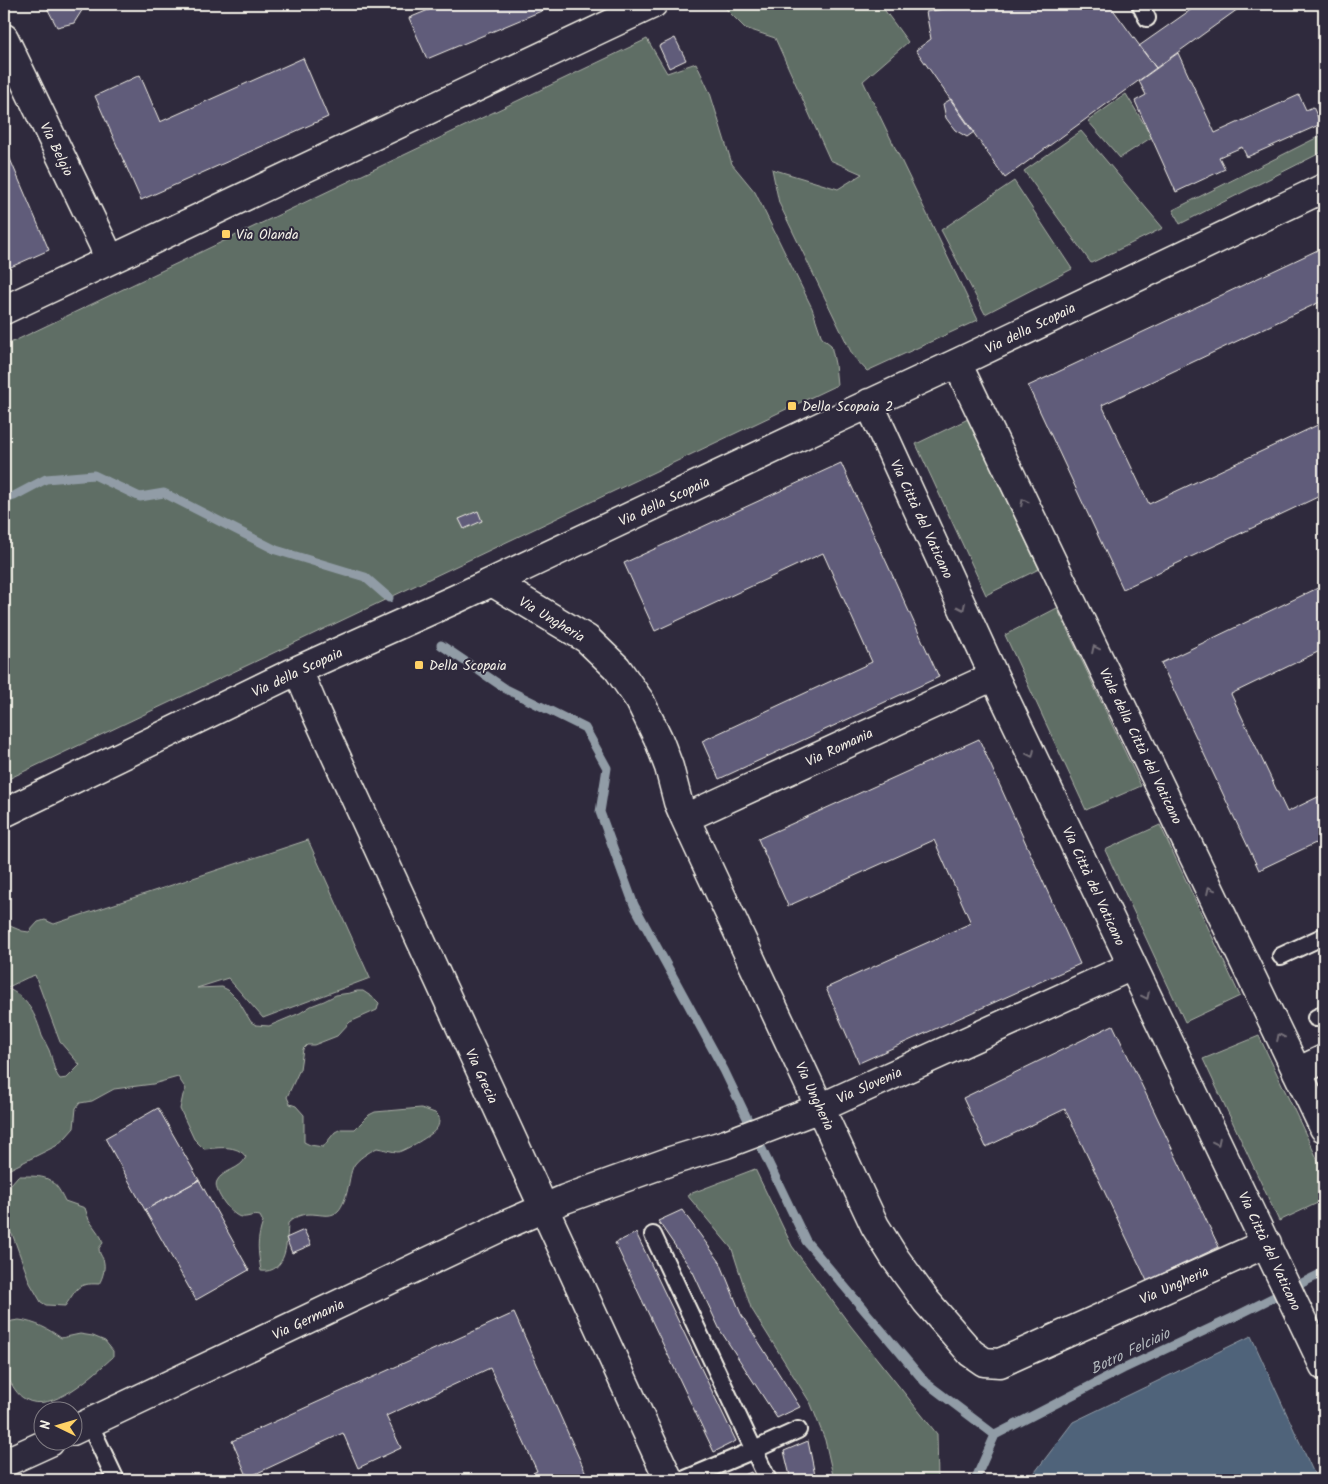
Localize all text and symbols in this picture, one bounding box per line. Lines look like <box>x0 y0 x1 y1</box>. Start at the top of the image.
street label: Via Belgio <box>34 119 79 180</box>
place label: Via Olanda <box>236 224 299 246</box>
marker: Via Olanda <box>220 228 232 240</box>
street label: Via della Scopaia <box>981 297 1080 360</box>
place label: Della Scopaia 2 <box>802 396 893 418</box>
marker: Della Scopaia 2 <box>786 400 798 412</box>
street label: Via Città del Vaticano <box>884 456 958 583</box>
street label: Via della Scopaia <box>615 471 714 533</box>
one-way arrow <box>1020 498 1031 507</box>
street label: Via Ungheria <box>514 591 589 648</box>
one-way arrow <box>956 602 967 611</box>
street label: Via della Scopaia <box>248 642 347 704</box>
one-way arrow <box>1090 645 1101 654</box>
place label: Della Scopaia <box>429 655 507 677</box>
marker: Della Scopaia <box>413 659 425 671</box>
street label: Viale della Città del Vaticano <box>1093 665 1188 828</box>
street label: Via Romania <box>802 723 877 773</box>
one-way arrow <box>1025 749 1036 758</box>
street label: Via Città del Vaticano <box>1056 823 1130 950</box>
one-way arrow <box>1206 886 1216 895</box>
one-way arrow <box>1140 990 1150 999</box>
one-way arrow <box>1276 1033 1286 1042</box>
street label: Via Grecia <box>459 1045 503 1108</box>
street label: Via Ungheria <box>789 1058 840 1135</box>
street label: Via Slovenia <box>833 1062 906 1110</box>
one-way arrow <box>1211 1137 1221 1146</box>
street label: Via Città del Vaticano <box>1232 1188 1306 1315</box>
street label: Via Ungheria <box>1136 1261 1213 1311</box>
street label: Via Germania <box>269 1294 348 1346</box>
water label: Botro Felciaio <box>1087 1322 1175 1382</box>
north arrow <box>32 1402 82 1452</box>
text: N <box>35 1419 57 1430</box>

